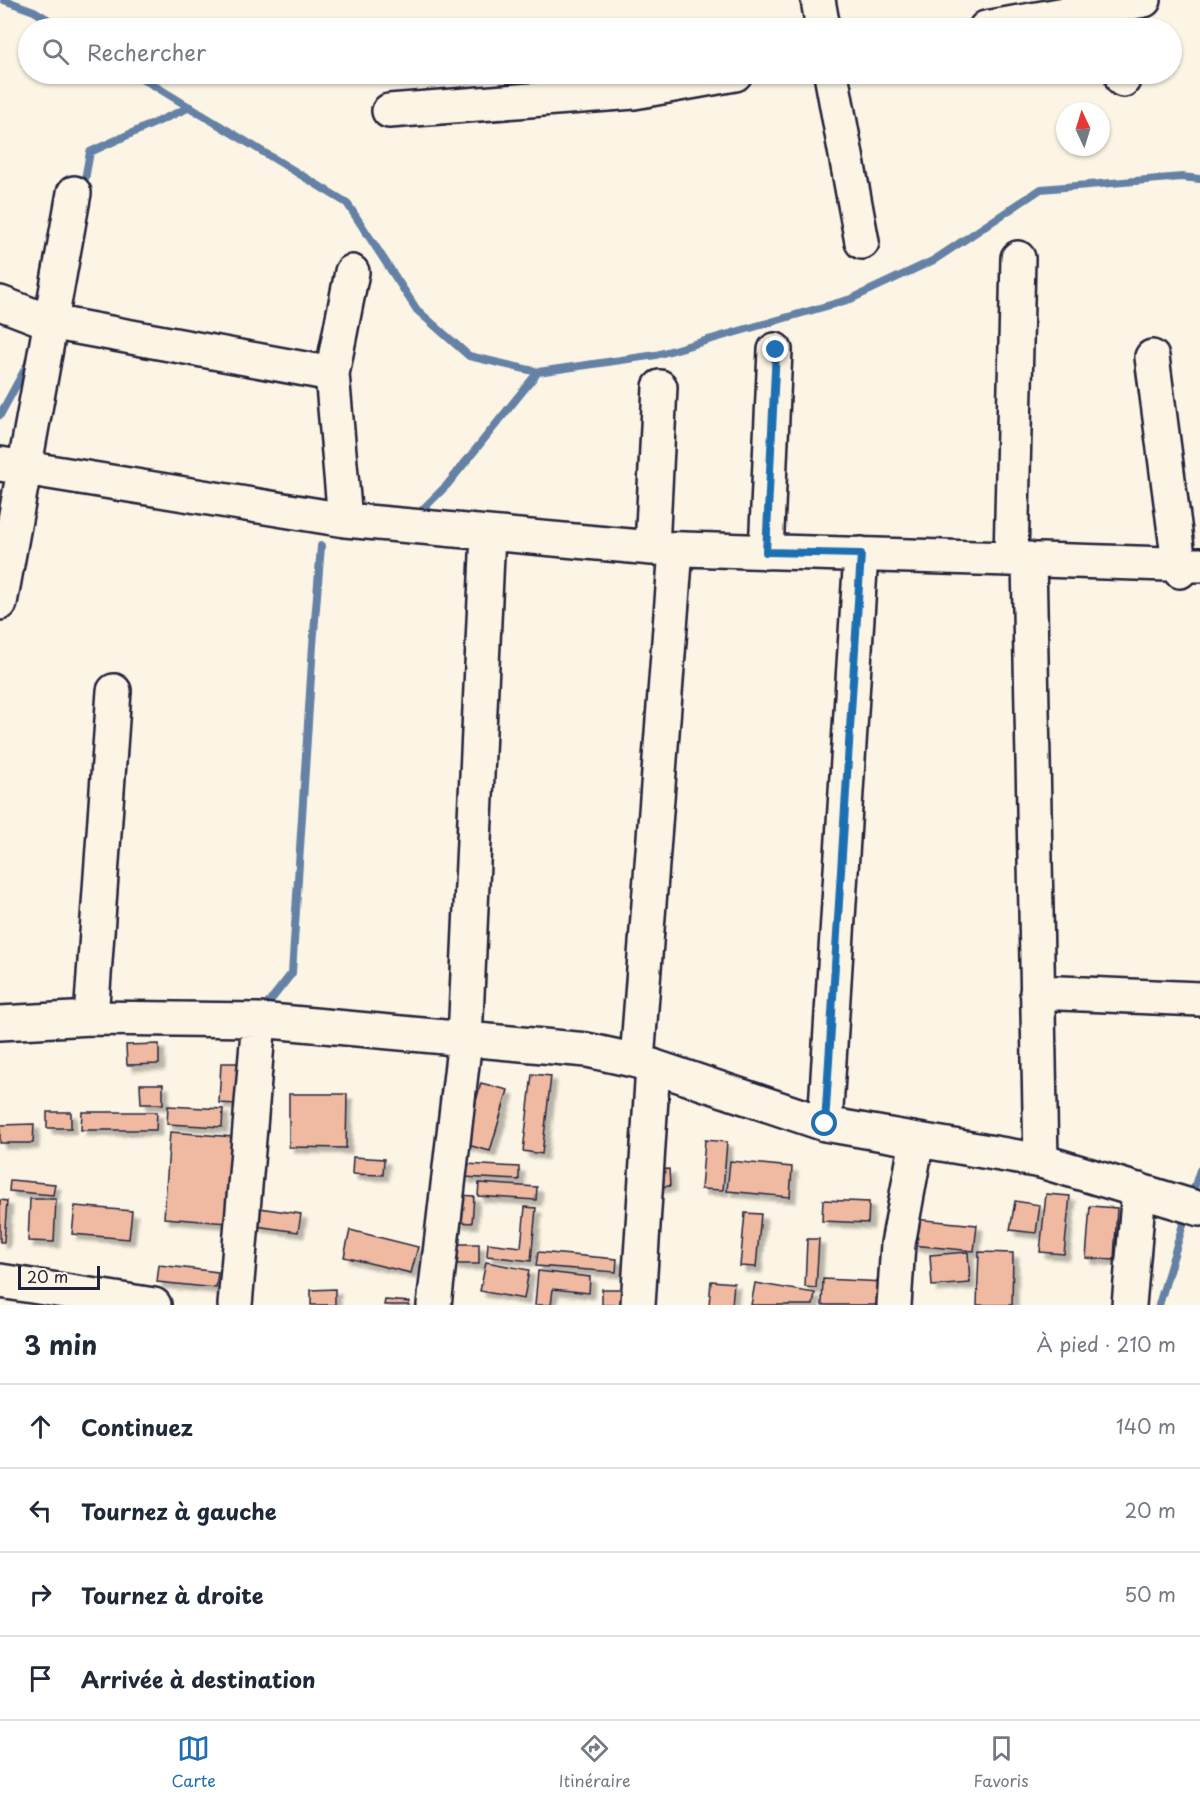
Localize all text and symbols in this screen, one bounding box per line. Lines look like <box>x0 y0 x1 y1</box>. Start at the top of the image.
search box <box>18 18 1182 84</box>
icon: search <box>39 35 72 68</box>
text: Rechercher <box>87 35 206 68</box>
north arrow <box>1056 102 1110 156</box>
route end <box>762 336 788 362</box>
route start <box>811 1110 837 1136</box>
scale bar <box>18 1263 100 1290</box>
text: 20 m <box>27 1264 68 1288</box>
text: 3 min <box>24 1325 97 1364</box>
text: À pied · 210 m <box>1036 1329 1176 1359</box>
icon: ahead <box>24 1410 57 1443</box>
text: Continuez <box>81 1410 193 1443</box>
text: 140 m <box>1116 1411 1176 1441</box>
icon: left <box>24 1494 57 1527</box>
text: Tournez à gauche <box>81 1494 277 1527</box>
text: 20 m <box>1124 1495 1176 1525</box>
icon: right <box>24 1578 57 1611</box>
text: Tournez à droite <box>81 1578 264 1611</box>
text: 50 m <box>1124 1579 1176 1609</box>
icon: arrive <box>24 1662 57 1695</box>
text: Arrivée à destination <box>81 1662 315 1695</box>
tab: Carte <box>171 1732 216 1792</box>
tab: Itinéraire <box>559 1732 631 1792</box>
tab: Favoris <box>974 1732 1029 1792</box>

